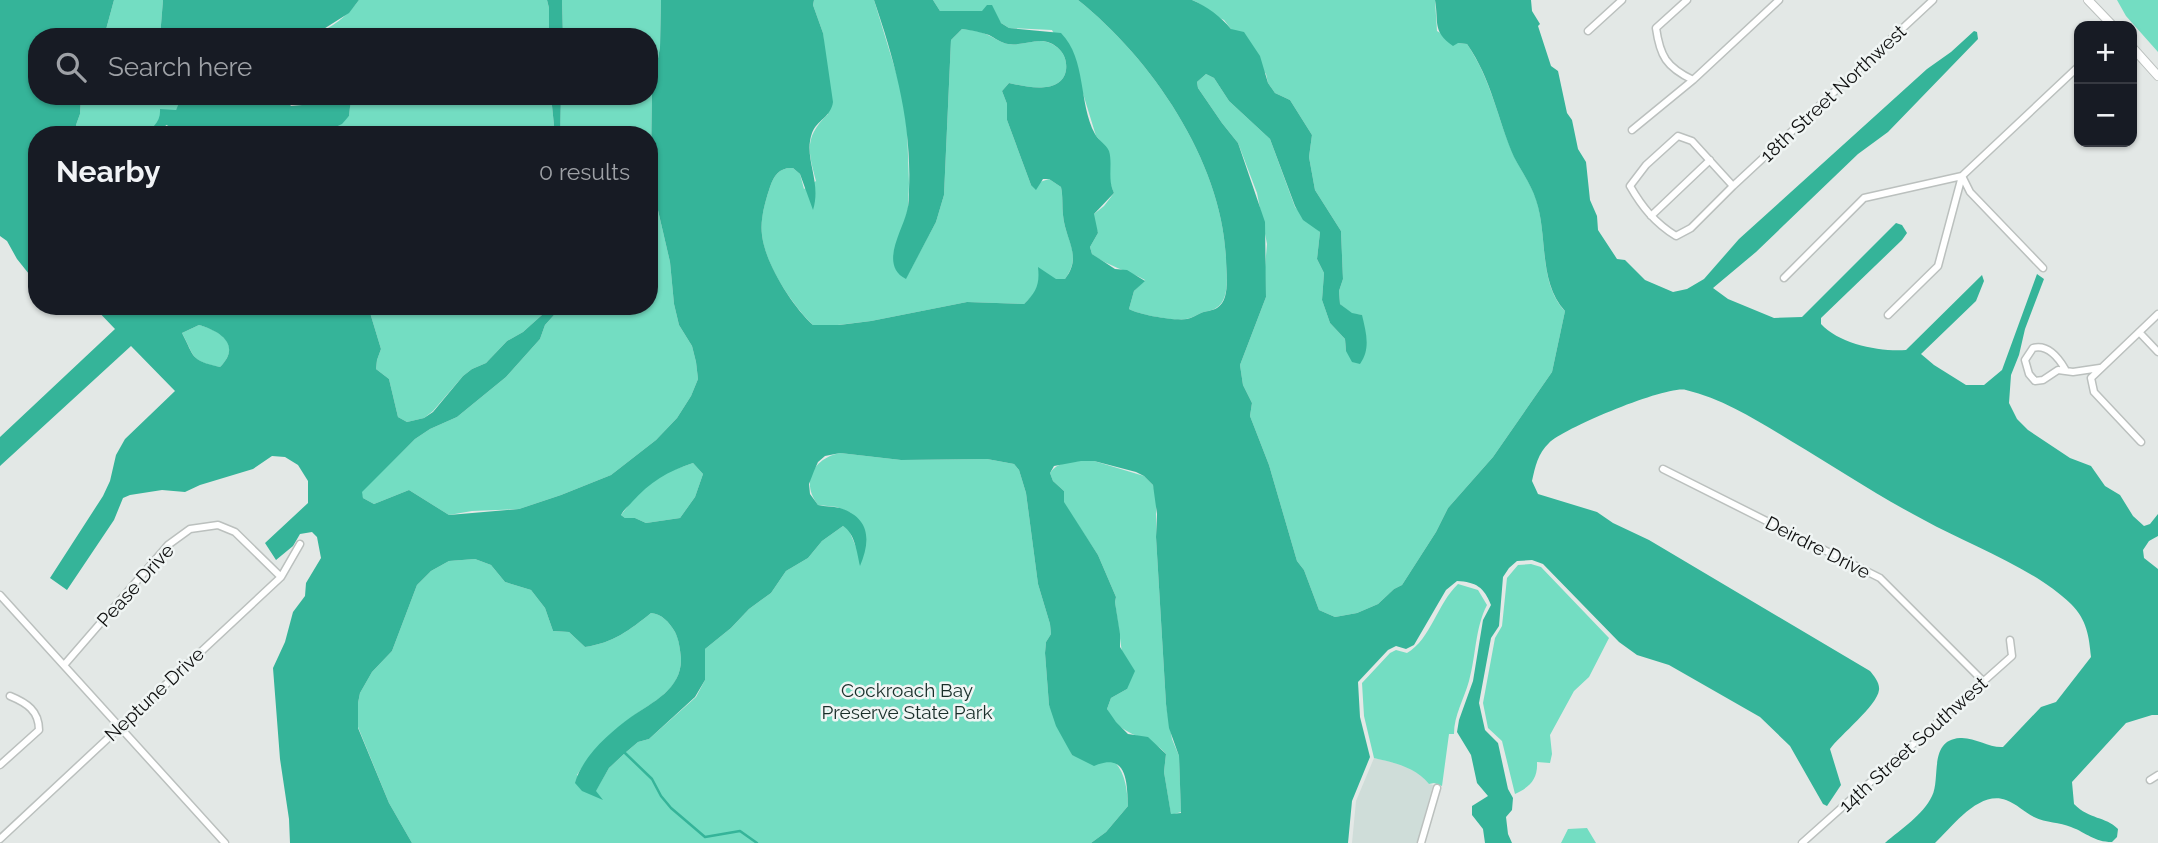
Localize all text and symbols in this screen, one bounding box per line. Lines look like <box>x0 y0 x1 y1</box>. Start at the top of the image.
street label: 18th Street Northwest <box>1756 19 1911 166</box>
map controls <box>2074 21 2137 147</box>
button: + <box>2074 21 2137 84</box>
search box <box>28 28 658 105</box>
icon: search <box>52 48 90 86</box>
text: Search here <box>108 52 252 82</box>
button: − <box>2074 84 2137 147</box>
text: Nearby <box>56 154 160 189</box>
text: 0 results <box>539 158 630 185</box>
street label: Deirdre Drive <box>1762 511 1874 583</box>
street label: Pease Drive <box>92 539 178 631</box>
street label: Neptune Drive <box>100 643 208 745</box>
street label: 14th Street Southwest <box>1835 671 1992 816</box>
park label: Cockroach Bay Preserve State Park <box>821 679 993 723</box>

